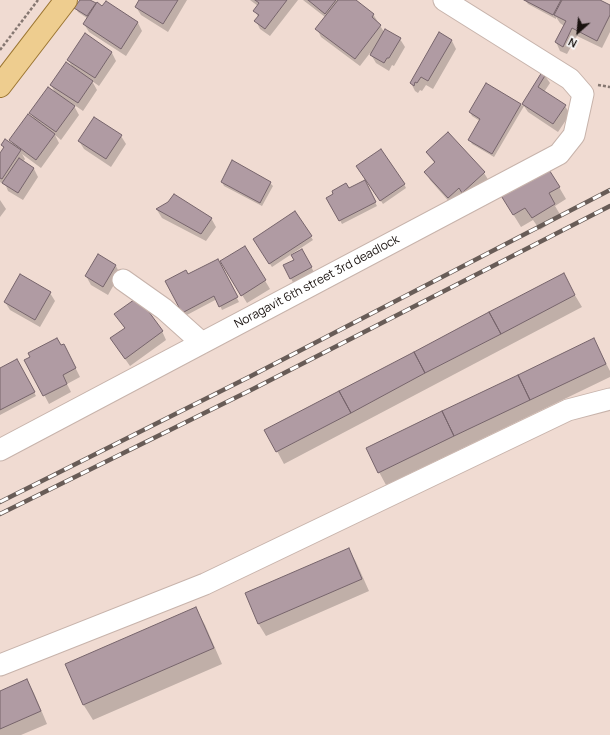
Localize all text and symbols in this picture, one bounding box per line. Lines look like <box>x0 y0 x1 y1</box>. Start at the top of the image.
north arrow <box>558 12 598 52</box>
text: N <box>565 35 579 52</box>
street label: Noragavit 6th street 3rd deadlock <box>232 232 402 332</box>

